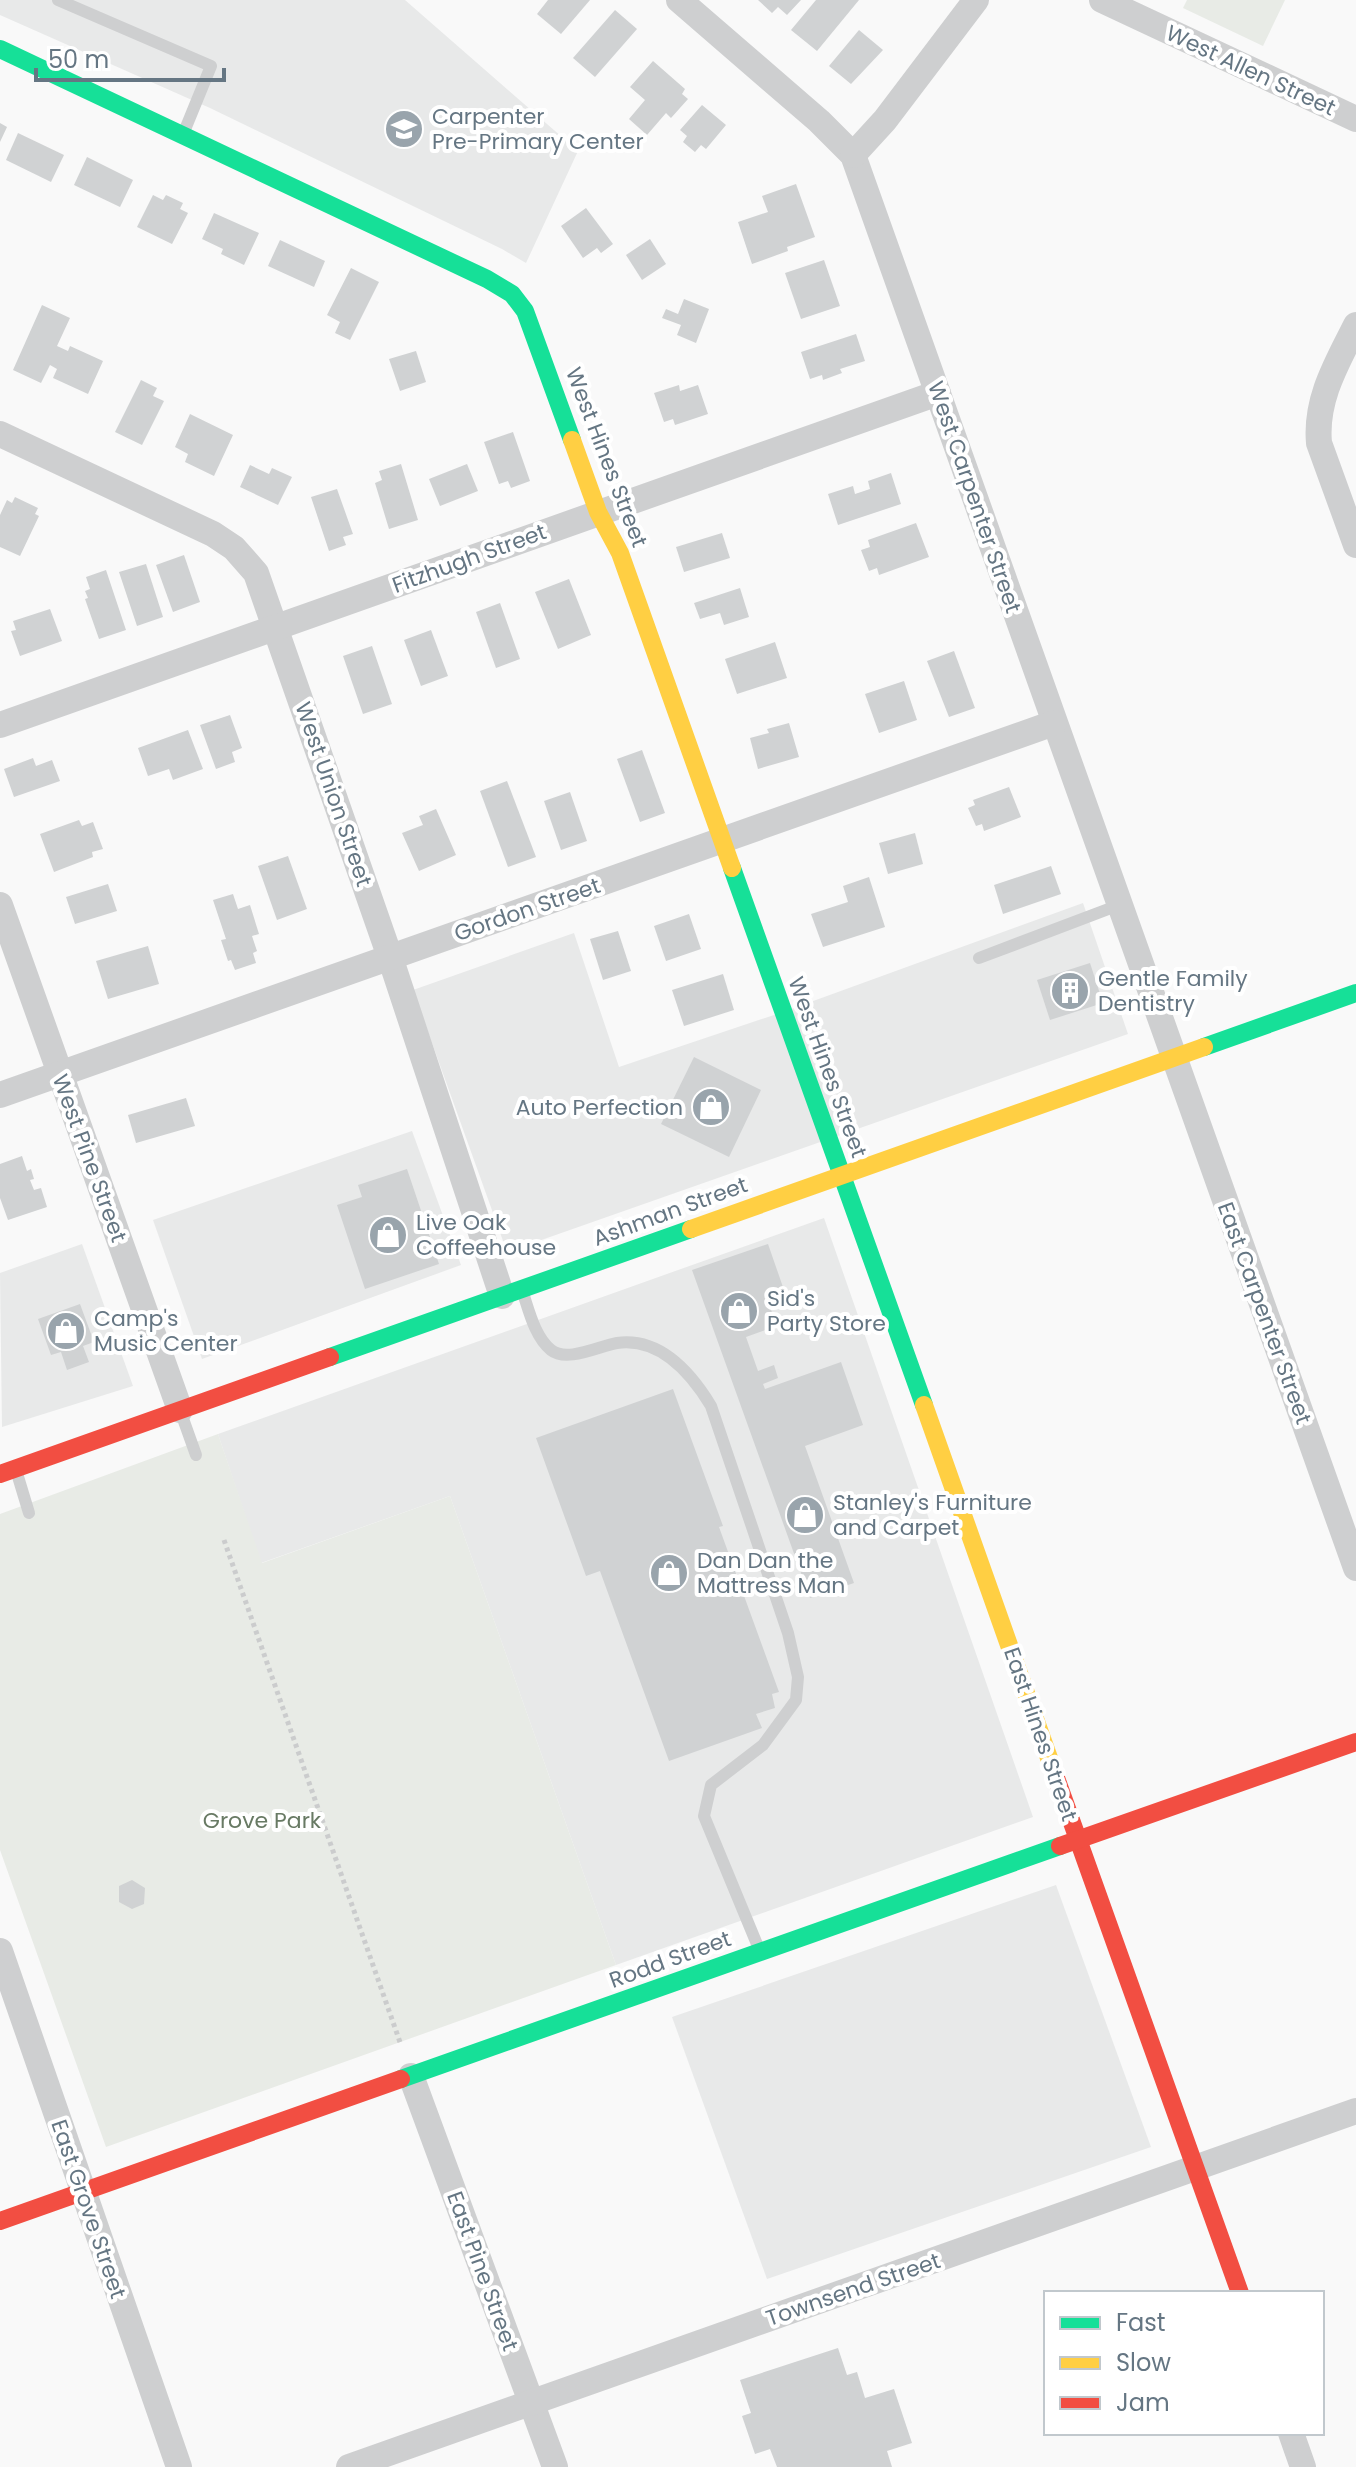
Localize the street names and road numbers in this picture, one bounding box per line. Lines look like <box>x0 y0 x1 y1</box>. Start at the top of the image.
street label: West Allen Street <box>1161 17 1341 123</box>
street label: West Hines Street <box>558 363 655 552</box>
street label: West Carpenter Street <box>920 377 1029 617</box>
street label: Fitzhugh Street <box>388 516 551 601</box>
street label: West Union Street <box>287 698 380 891</box>
street label: Gordon Street <box>450 870 604 949</box>
street label: West Hines Street <box>780 972 875 1162</box>
street label: West Pine Street <box>45 1070 134 1246</box>
street label: Ashman Street <box>589 1169 752 1254</box>
street label: East Carpenter Street <box>1210 1198 1319 1429</box>
street label: East Hines Street <box>996 1643 1085 1825</box>
street label: Rodd Street <box>605 1923 735 1996</box>
street label: East Grove Street <box>43 2116 134 2303</box>
street label: East Pine Street <box>439 2187 526 2355</box>
street label: Townsend Street <box>762 2245 944 2334</box>

